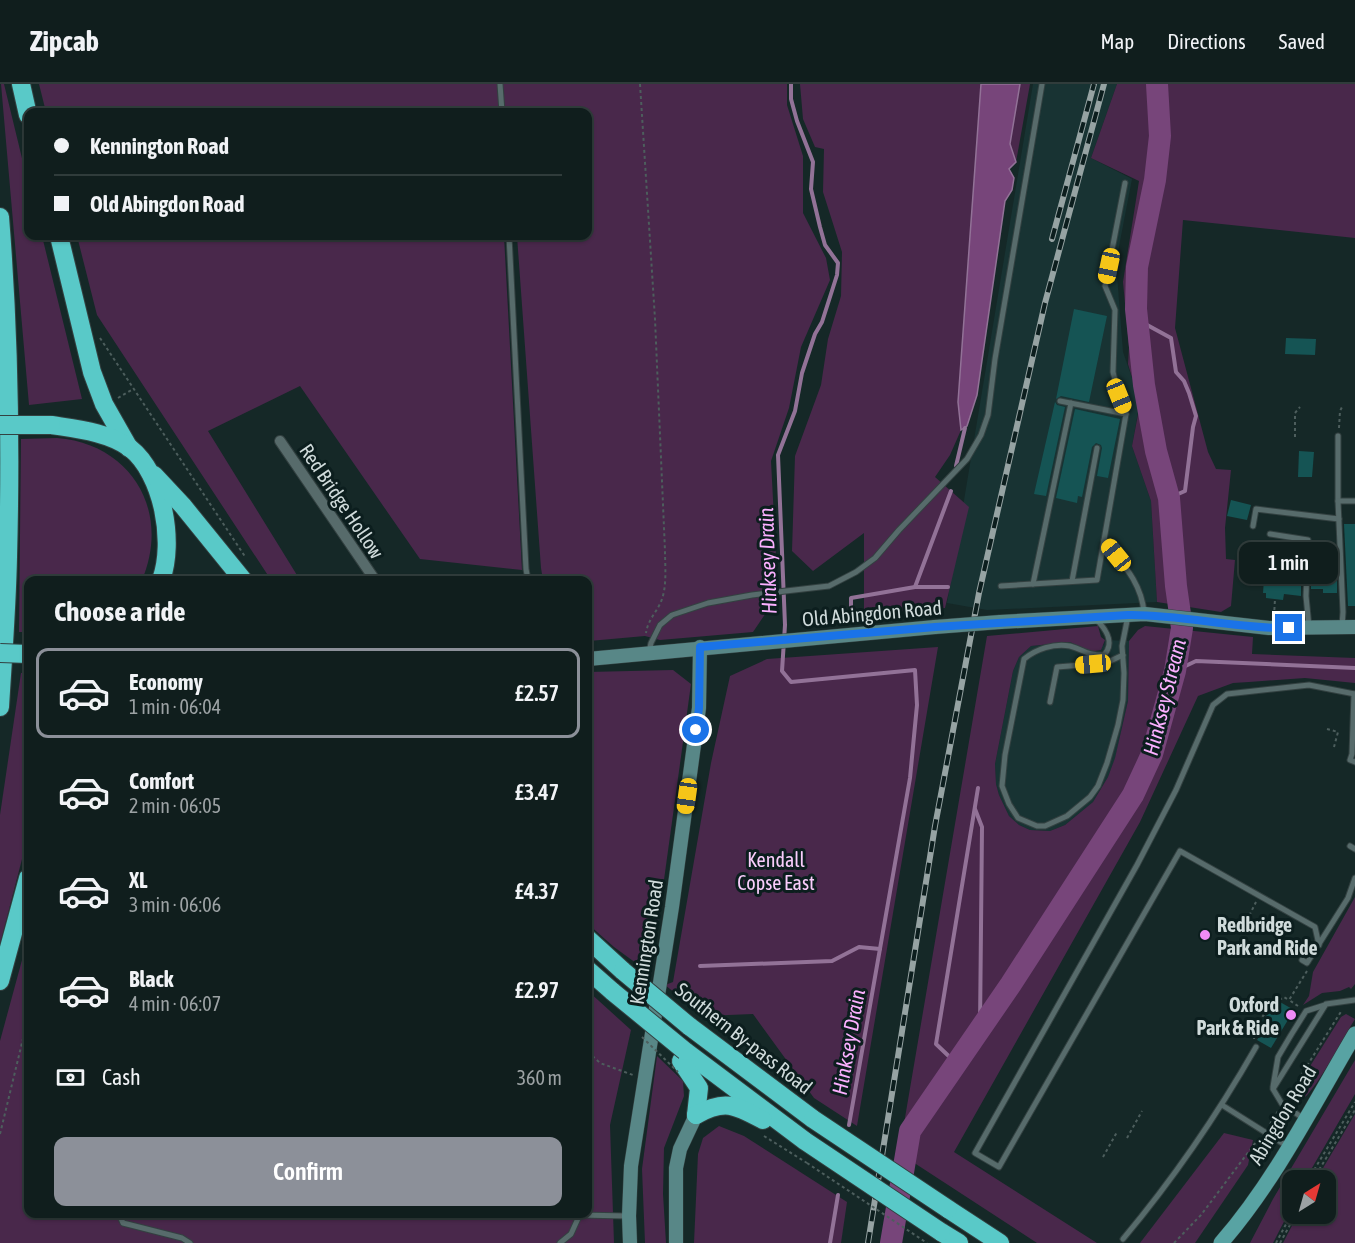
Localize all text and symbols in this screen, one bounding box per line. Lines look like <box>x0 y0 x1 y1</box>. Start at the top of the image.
text: Zipcab <box>30 25 99 57</box>
text: Map <box>1100 29 1134 53</box>
text: Directions <box>1167 29 1246 53</box>
text: Saved <box>1279 29 1325 53</box>
text: Kennington Road <box>90 133 229 159</box>
text: Old Abingdon Road <box>90 191 244 217</box>
car <box>1096 247 1122 285</box>
car <box>1104 376 1134 416</box>
street label: Red Bridge Hollow <box>295 439 389 563</box>
water label: Hinksey Drain <box>753 507 781 615</box>
car <box>1098 535 1134 575</box>
callout: 1 min <box>1240 541 1338 583</box>
text: 1 min <box>1268 551 1309 574</box>
street label: Old Abingdon Road <box>801 595 943 631</box>
text: Choose a ride <box>54 596 186 627</box>
route end <box>1275 614 1302 641</box>
water label: Hinksey Stream <box>1138 636 1190 758</box>
car <box>1074 653 1112 675</box>
icon: car <box>57 666 111 720</box>
text: Economy <box>129 669 203 695</box>
text: £2.57 <box>515 680 559 706</box>
text: 1 min · 06:04 <box>129 695 221 718</box>
route start <box>682 716 709 743</box>
icon: car <box>57 765 111 819</box>
text: Comfort <box>129 768 194 794</box>
car <box>676 777 698 815</box>
text: £3.47 <box>515 779 559 805</box>
text: 2 min · 06:05 <box>129 794 221 817</box>
park label: Kendall Copse East <box>737 848 815 894</box>
icon: car <box>57 864 111 918</box>
text: XL <box>129 867 147 893</box>
text: £4.37 <box>515 878 559 904</box>
street label: Kennington Road <box>625 878 667 1006</box>
text: 3 min · 06:06 <box>129 893 221 916</box>
place label: Redbridge Park and Ride <box>1217 913 1318 959</box>
marker: Redbridge Park and Ride <box>1198 928 1212 942</box>
icon: car <box>57 963 111 1017</box>
text: Black <box>129 966 173 992</box>
text: £2.97 <box>515 977 559 1003</box>
street label: Southern By-pass Road <box>671 978 817 1098</box>
water label: Hinksey Drain <box>827 987 869 1097</box>
text: 4 min · 06:07 <box>129 992 221 1015</box>
place label: Oxford Park & Ride <box>1197 993 1279 1039</box>
marker: Oxford Park & Ride <box>1284 1008 1298 1022</box>
icon: cash <box>54 1061 87 1094</box>
street label: Abingdon Road <box>1243 1061 1321 1169</box>
text: Cash <box>102 1064 141 1090</box>
text: 360 m <box>517 1066 562 1089</box>
button: Confirm <box>54 1137 562 1206</box>
north arrow <box>1282 1170 1336 1224</box>
map controls <box>1282 1170 1336 1224</box>

